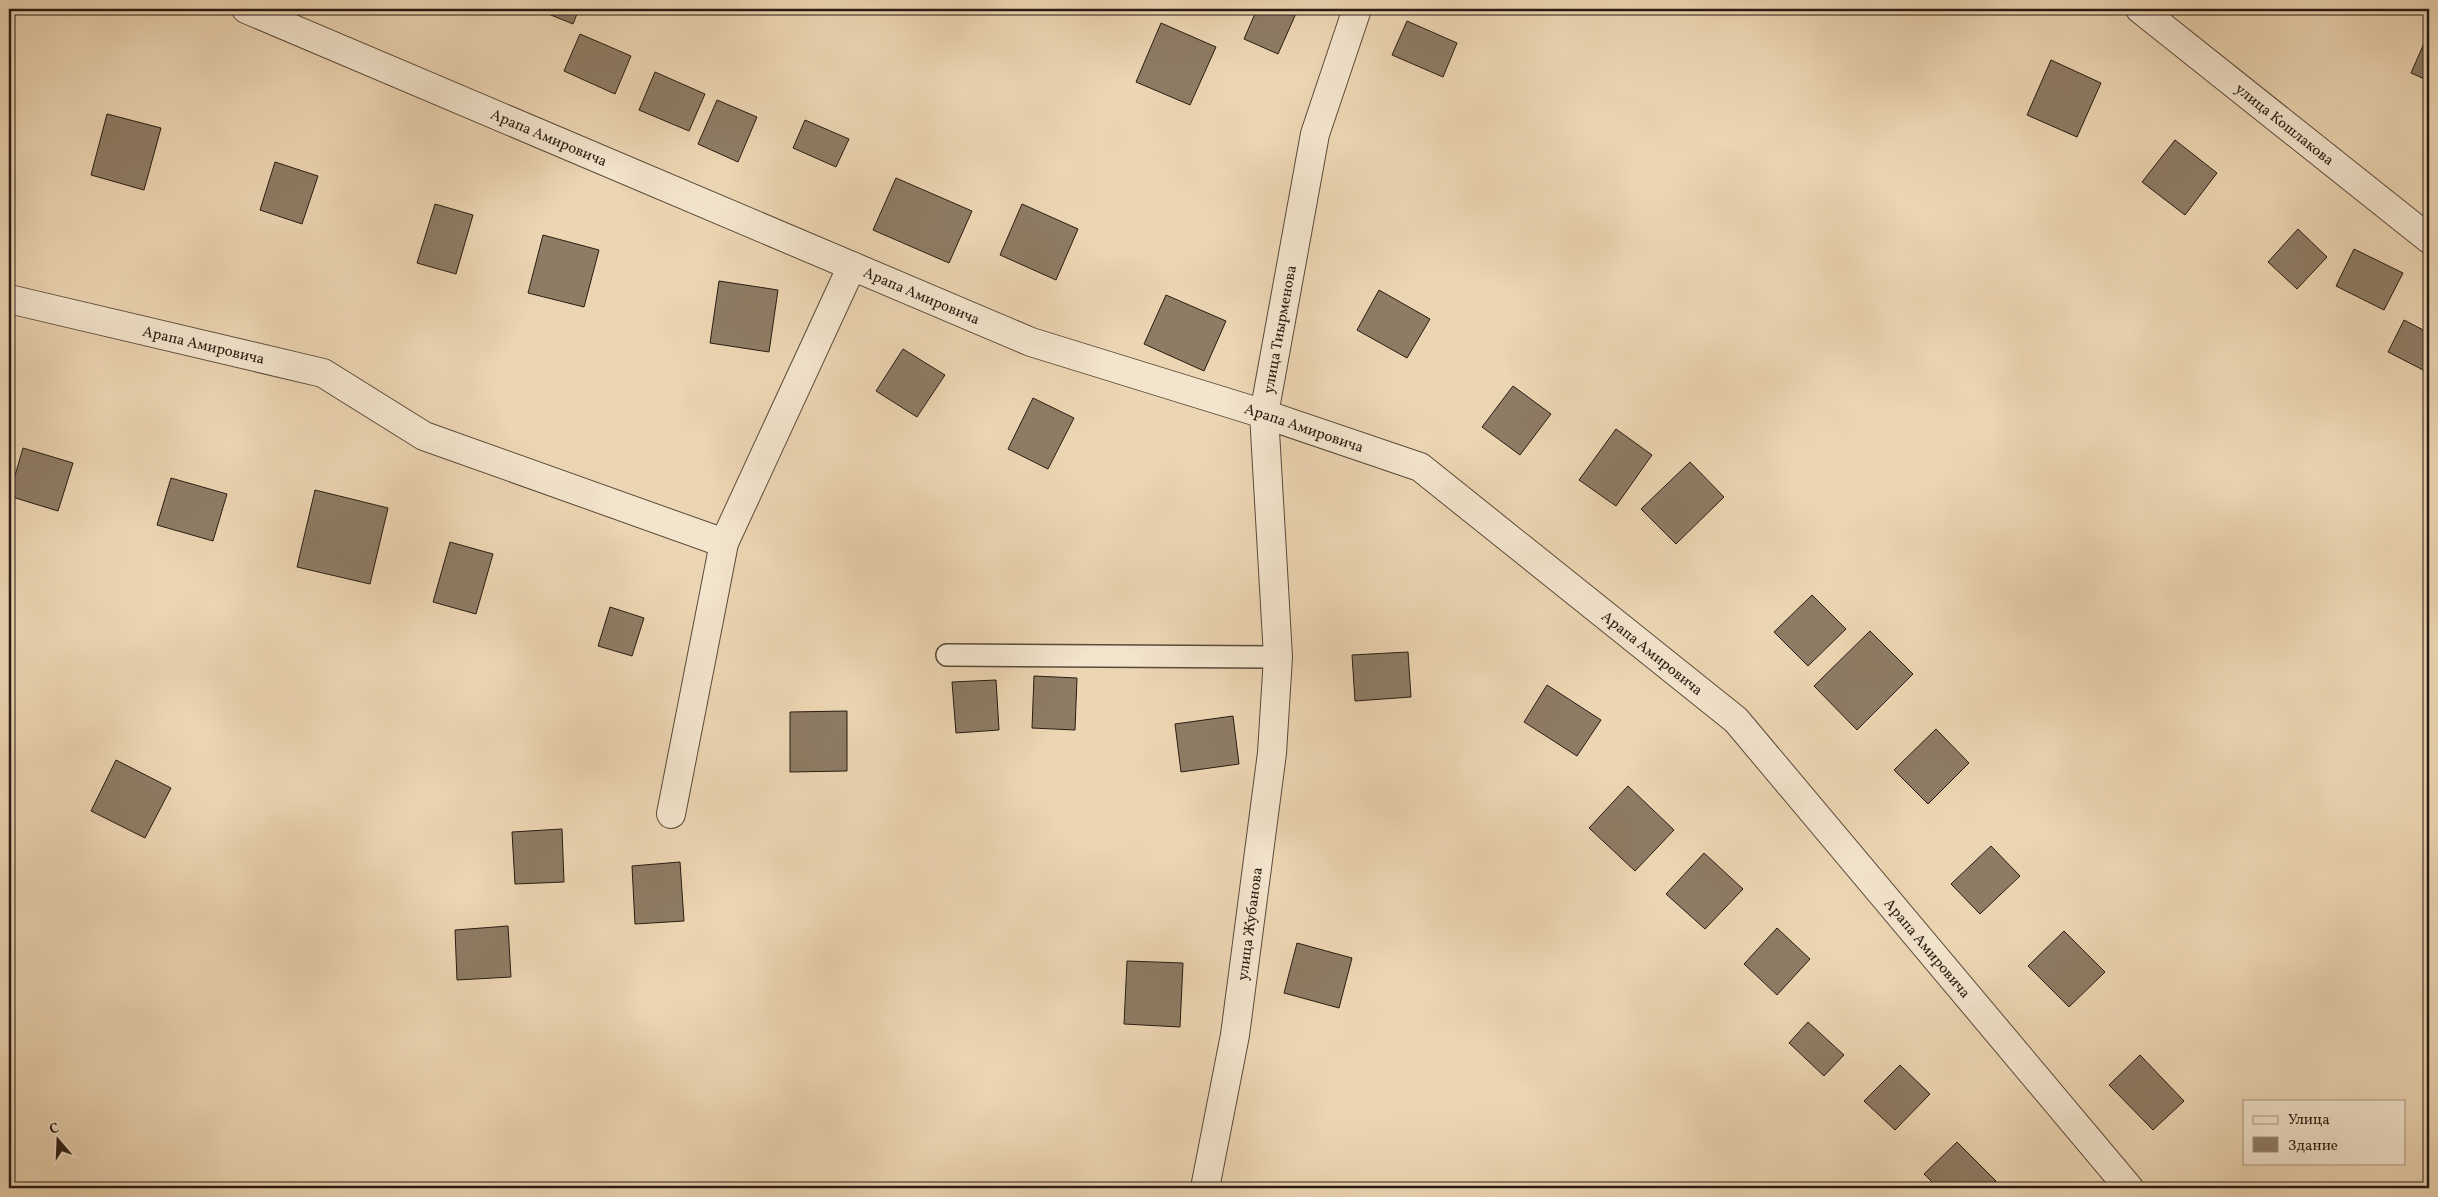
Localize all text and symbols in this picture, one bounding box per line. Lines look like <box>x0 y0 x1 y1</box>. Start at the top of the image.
street label: улица Кошлакова <box>2230 79 2338 171</box>
street label: Арапа Амировича <box>487 105 610 173</box>
street label: Арапа Амировича <box>860 263 983 331</box>
street label: улица Тиырменова <box>1259 264 1303 396</box>
street label: Арапа Амировича <box>140 322 266 371</box>
street label: Арапа Амировича <box>1241 400 1366 459</box>
street label: Арапа Амировича <box>1596 607 1707 701</box>
street label: улица Жубанова <box>1233 866 1269 982</box>
street label: Арапа Амировича <box>1878 895 1975 1004</box>
legend <box>2243 1100 2406 1164</box>
text: Улица <box>2288 1110 2330 1131</box>
north arrow <box>32 1114 82 1164</box>
text: С <box>47 1119 62 1140</box>
text: Здание <box>2288 1136 2338 1157</box>

